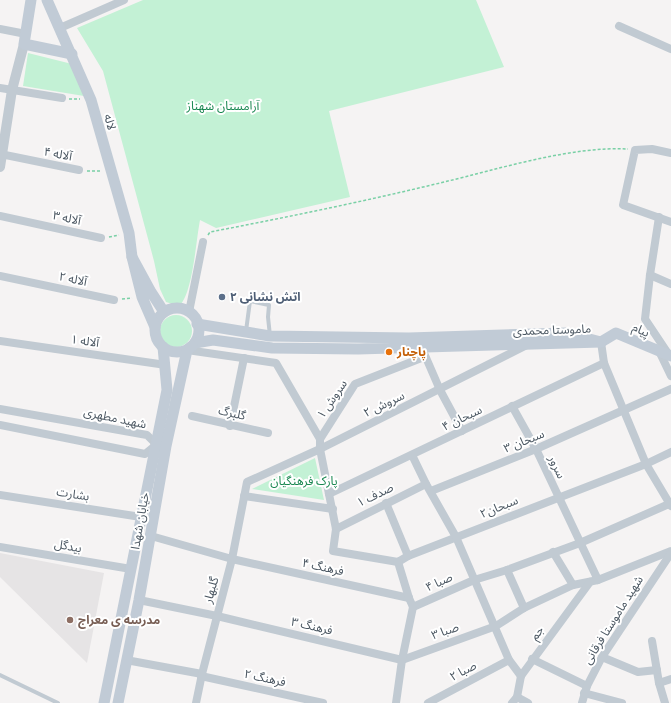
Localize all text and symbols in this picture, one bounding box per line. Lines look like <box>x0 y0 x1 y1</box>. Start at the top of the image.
park label: آرامستان شهناز <box>186 98 260 113</box>
street label: لاله <box>101 112 120 132</box>
street label: آلاله ۴ <box>43 143 74 164</box>
street label: آلاله ۳ <box>52 207 83 228</box>
street label: آلاله ۲ <box>58 268 89 289</box>
place label: اتش نشانی ۲ <box>230 289 301 304</box>
marker: اتش نشانی ۲ <box>217 292 227 302</box>
street label: پیام <box>629 319 652 342</box>
street label: ماموستا محمدی <box>513 321 591 338</box>
street label: آلاله ۱ <box>70 331 101 350</box>
place label: پاچنار <box>396 344 426 361</box>
marker: پاچنار <box>384 347 394 357</box>
street label: سروش ۱ <box>313 376 350 421</box>
street label: سروش ۲ <box>361 387 407 420</box>
street label: سبحان ۴ <box>439 401 484 434</box>
street label: گلبرگ <box>217 402 248 423</box>
street label: شهید مطهری <box>82 404 148 432</box>
street label: سبحان ۳ <box>501 426 546 456</box>
street label: سرور <box>545 452 569 481</box>
park label: پارک فرهنگیان <box>270 473 338 489</box>
street label: صدف ۱ <box>354 479 396 510</box>
street label: بشارت <box>55 483 91 504</box>
street label: خیابان شهدا <box>127 491 152 551</box>
street label: سبحان۲ <box>478 492 520 521</box>
street label: بیدگل <box>53 536 83 555</box>
street label: فرهنگ ۴ <box>301 555 345 578</box>
street label: صبا ۴ <box>423 569 455 594</box>
street label: شهید ماموستا فرقانی <box>579 573 646 667</box>
street label: گلبهار <box>199 574 222 606</box>
place label: مدرسه ی معراج <box>78 612 160 629</box>
street label: فرهنگ ۳ <box>290 613 334 638</box>
marker: مدرسه ی معراج <box>65 615 75 625</box>
street label: صبا ۳ <box>429 619 461 642</box>
street label: جم <box>526 623 548 644</box>
street label: صبا ۲ <box>447 657 479 684</box>
street label: فرهنگ ۲ <box>243 666 287 689</box>

